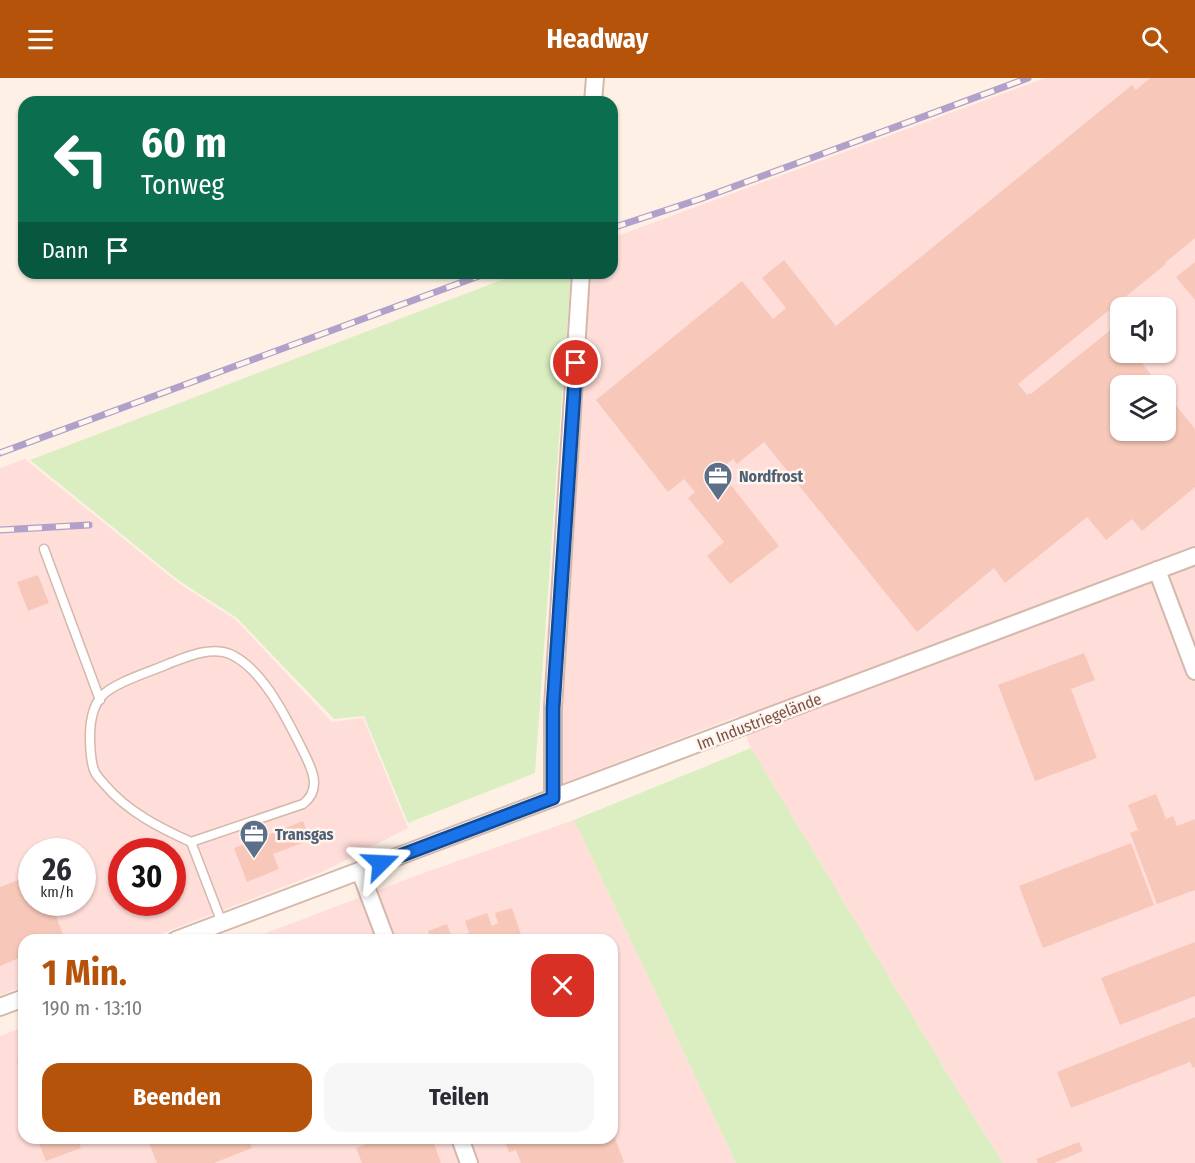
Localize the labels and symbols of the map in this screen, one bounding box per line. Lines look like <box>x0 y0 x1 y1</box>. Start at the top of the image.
pin <box>550 337 601 388</box>
office icon: Nordfrost <box>702 460 734 502</box>
place label: Nordfrost <box>739 467 803 486</box>
street label: Im Industriegelände <box>694 689 824 754</box>
office icon: Transgas <box>238 818 270 860</box>
place label: Transgas <box>275 825 334 844</box>
position arrow <box>349 831 413 895</box>
speed limit sign: 30 <box>108 838 186 916</box>

